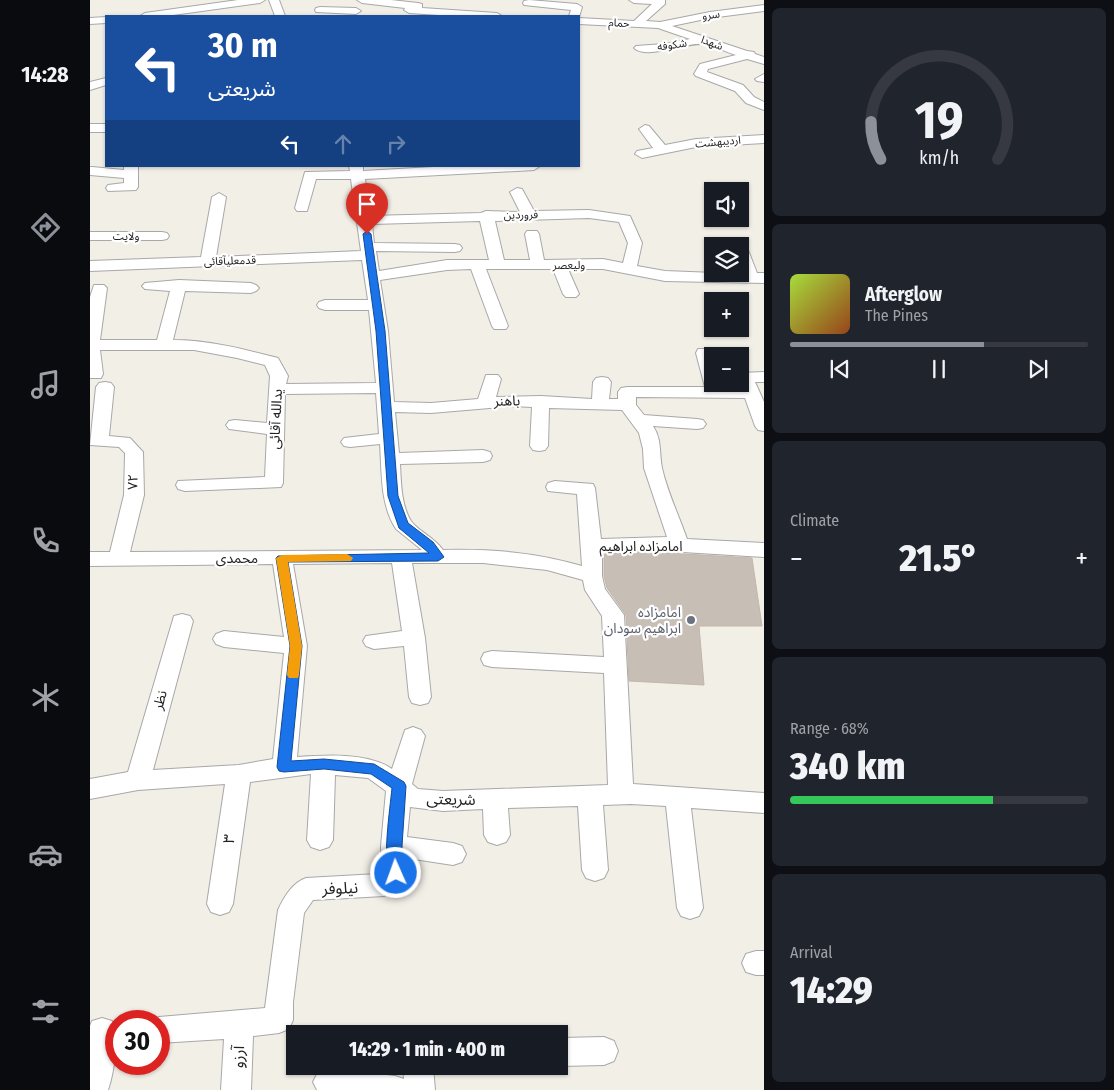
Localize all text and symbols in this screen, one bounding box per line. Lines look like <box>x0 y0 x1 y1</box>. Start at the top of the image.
street label: سرو <box>701 7 721 23</box>
street label: حمام <box>608 16 631 31</box>
text: 30 m <box>208 24 278 66</box>
street label: شهدا <box>699 33 725 53</box>
icon: left <box>125 35 190 100</box>
street label: شکوفه <box>656 36 688 54</box>
text: 14:28 <box>21 61 69 88</box>
text: شریعتی <box>208 75 276 102</box>
text: 19 <box>915 89 963 152</box>
icon: left <box>276 130 304 158</box>
icon: ahead <box>329 130 357 158</box>
icon: right <box>382 130 410 158</box>
street label: اردیبهشت <box>695 134 741 151</box>
text: km/h <box>919 147 959 169</box>
map controls <box>704 182 749 392</box>
button: sound <box>704 182 749 227</box>
pin <box>346 183 388 234</box>
icon: arrive <box>353 190 381 218</box>
street label: فروردین <box>504 208 538 222</box>
icon: directions <box>28 210 63 245</box>
street label: ولایت <box>113 230 139 243</box>
button: layers <box>704 237 749 282</box>
street label: قدمعلیآقائی <box>204 254 256 268</box>
street label: ولیعصر <box>552 259 585 272</box>
text: Afterglow <box>865 283 942 306</box>
button: + <box>704 292 749 337</box>
text: The Pines <box>865 306 928 325</box>
button: − <box>704 347 749 392</box>
icon: previous <box>826 355 854 383</box>
icon: pause <box>925 355 953 383</box>
icon: next <box>1024 355 1052 383</box>
icon: music <box>28 367 63 402</box>
street label: یدالله آقائی <box>266 388 286 450</box>
street label: باهنر <box>493 392 520 410</box>
street label: ۷۲ <box>124 474 142 490</box>
text: Climate <box>790 511 839 530</box>
icon: phone <box>28 523 63 558</box>
text: 21.5° <box>899 535 979 581</box>
street label: امامزاده ابراهیم <box>599 538 683 557</box>
text: − <box>790 542 803 575</box>
text: + <box>1075 542 1088 575</box>
street label: محمدی <box>216 550 258 567</box>
place label: امامزاده ابراهیم سودان <box>604 604 681 639</box>
marker: امامزاده ابراهیم سودان <box>685 614 697 626</box>
icon: climate <box>28 680 63 715</box>
street label: نظر <box>149 688 171 713</box>
text: Range · 68% <box>790 719 869 738</box>
text: 340 km <box>790 743 906 789</box>
street label: شریعتی <box>426 789 476 809</box>
street label: ۳ <box>219 833 239 845</box>
icon: car <box>28 837 63 872</box>
position arrow <box>369 846 421 898</box>
street label: نیلوفر <box>321 878 358 898</box>
text: Arrival <box>790 943 832 962</box>
text: 14:29 <box>790 967 873 1013</box>
icon: filters <box>28 994 63 1029</box>
speed limit sign: 30 <box>105 1010 170 1075</box>
text: 14:29 · 1 min · 400 m <box>349 1038 505 1061</box>
street label: آرزو <box>228 1044 248 1069</box>

